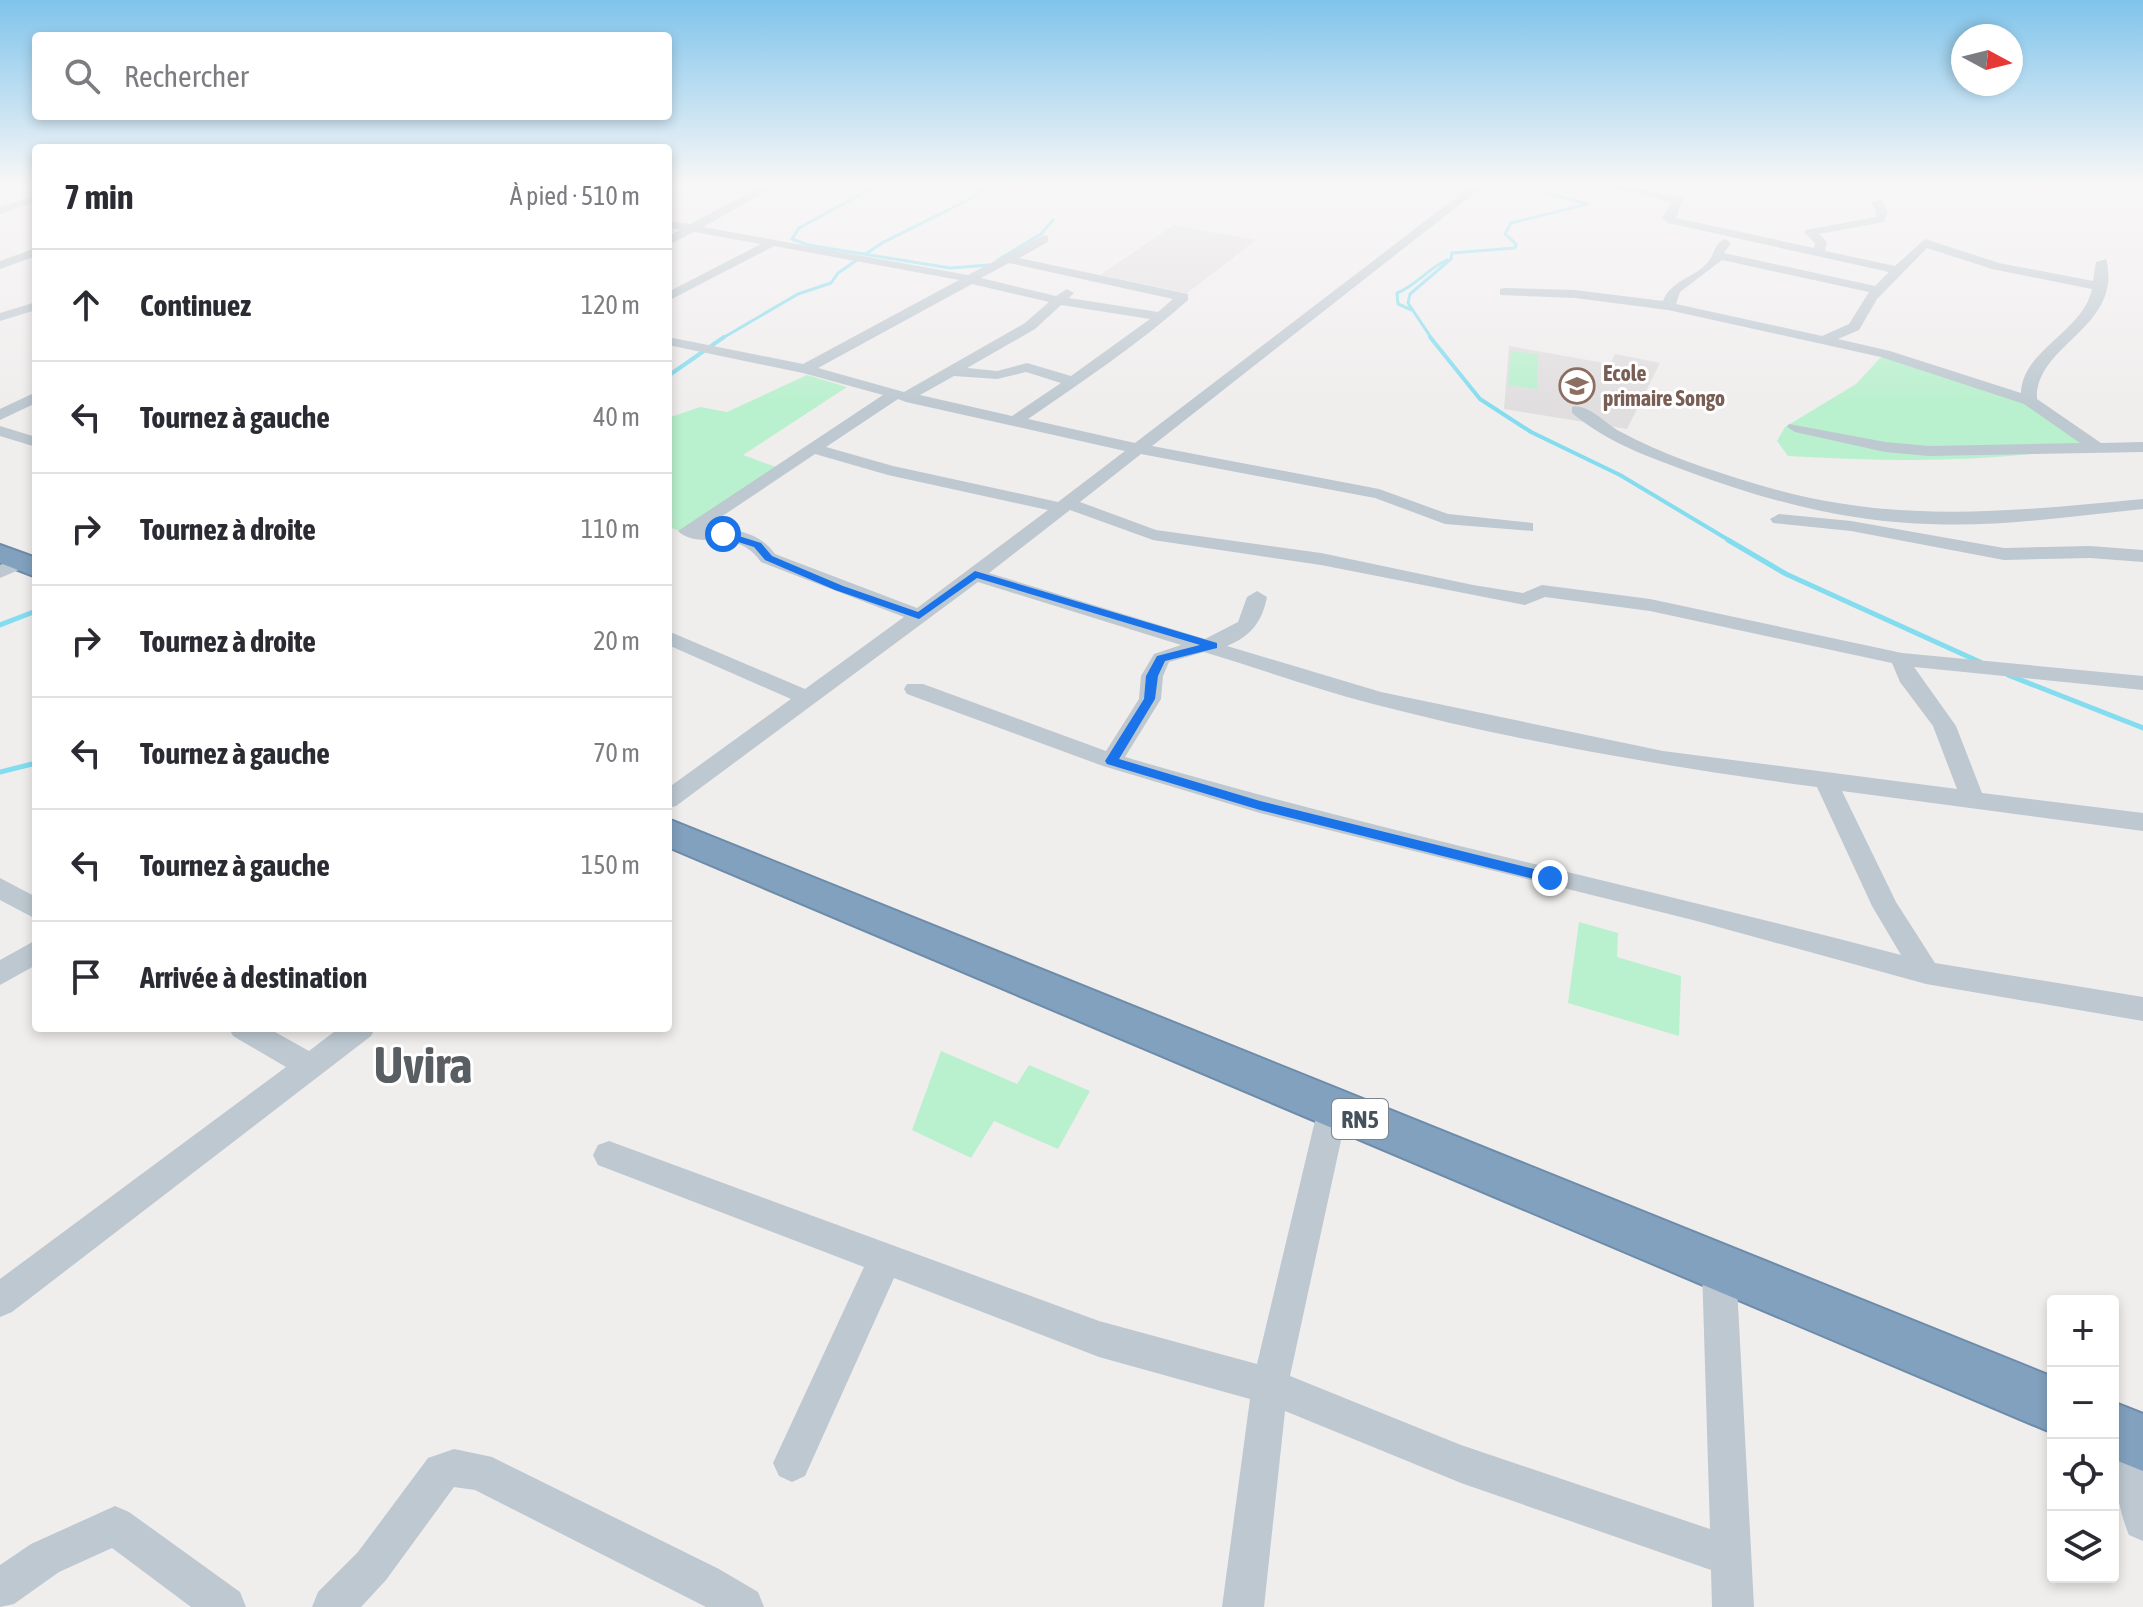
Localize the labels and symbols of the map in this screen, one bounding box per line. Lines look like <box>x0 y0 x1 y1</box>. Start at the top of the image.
north arrow <box>1951 24 2023 96</box>
place label: Ecole primaire Songo <box>1603 360 1725 411</box>
school or university icon: Ecole primaire Songo <box>1558 367 1596 405</box>
route start <box>705 516 741 552</box>
route end <box>1532 860 1568 896</box>
district label: Uvira <box>374 1036 472 1094</box>
road number: RN5 <box>1332 1099 1388 1139</box>

